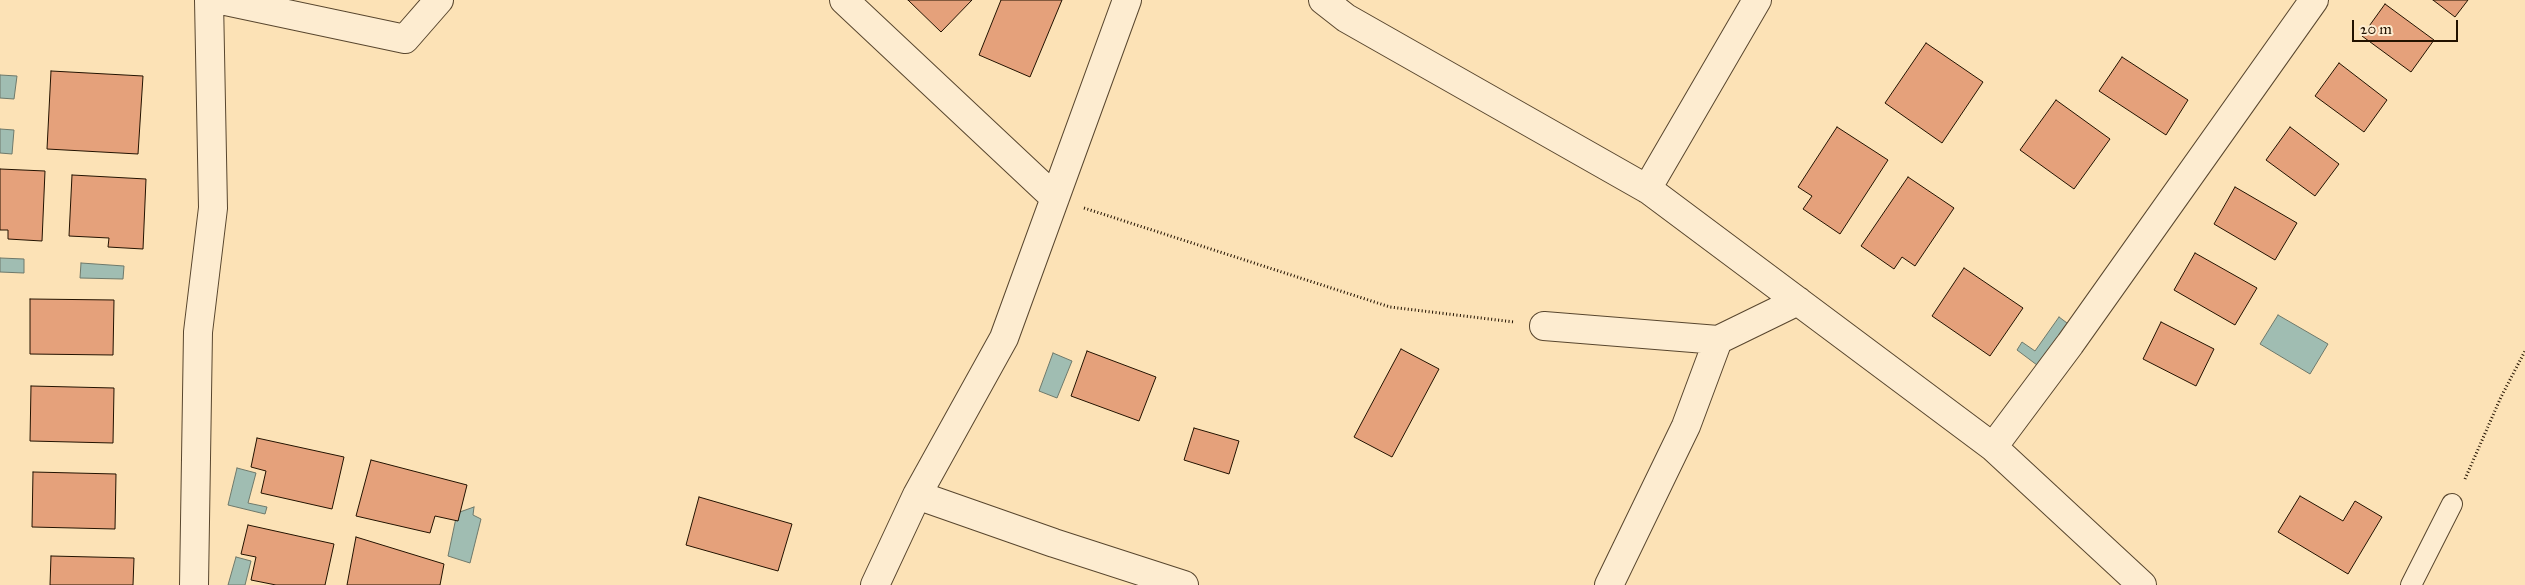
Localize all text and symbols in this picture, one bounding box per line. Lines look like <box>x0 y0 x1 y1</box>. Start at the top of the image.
scale bar <box>2355 10 2461 42</box>
text: 20 m <box>2360 20 2392 38</box>

